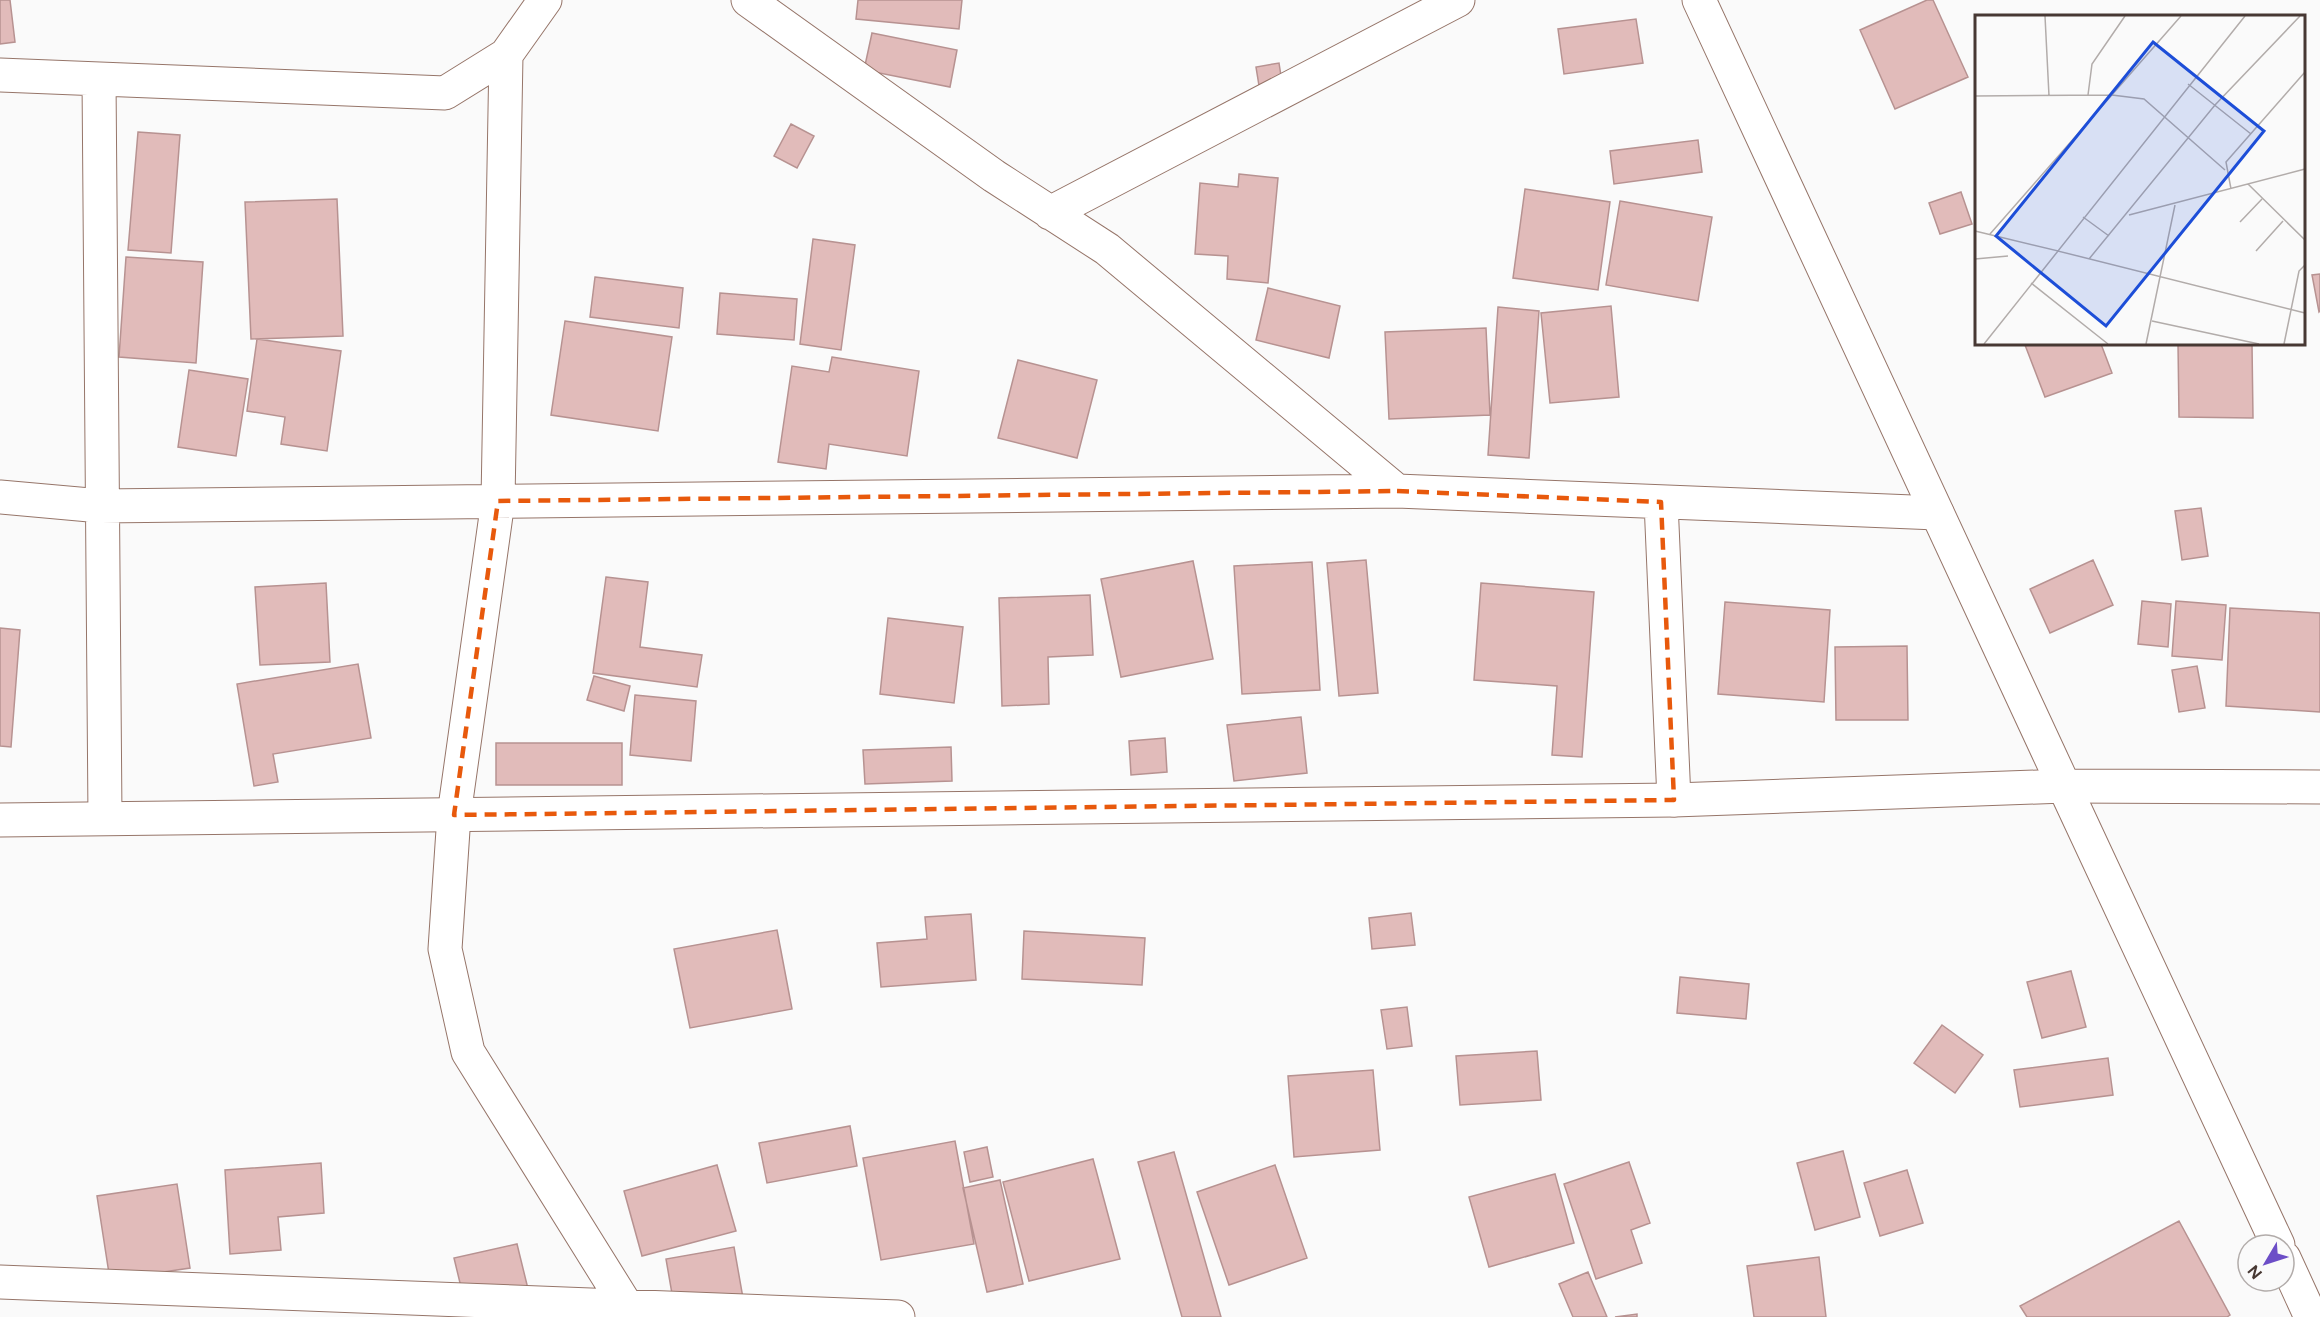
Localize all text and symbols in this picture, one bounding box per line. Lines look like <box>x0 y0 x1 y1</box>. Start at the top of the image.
inset map <box>1975 15 2305 345</box>
north arrow <box>2236 1233 2296 1293</box>
text: N <box>2243 1261 2266 1283</box>

